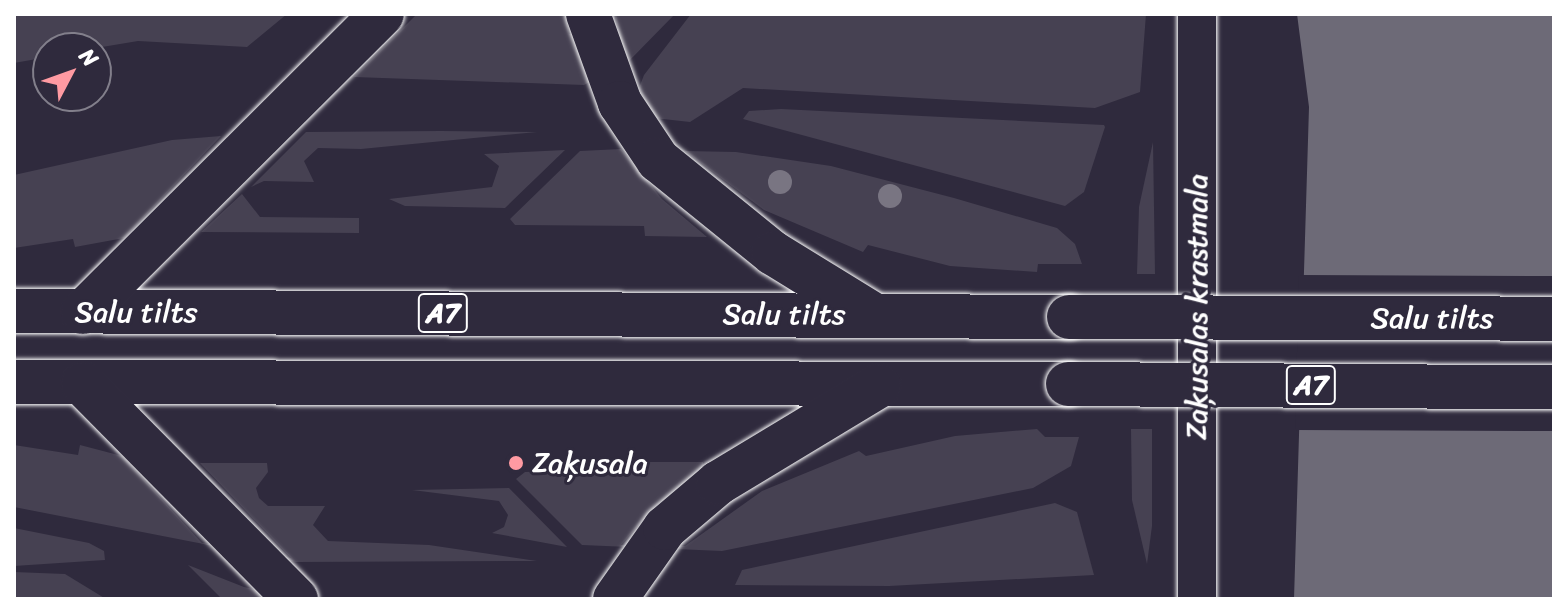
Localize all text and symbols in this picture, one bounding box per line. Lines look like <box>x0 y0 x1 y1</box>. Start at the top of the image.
north arrow <box>32 32 112 112</box>
text: N <box>69 39 109 76</box>
street label: Zaķusalas krastmala <box>1179 174 1215 440</box>
road number: A7 <box>417 289 469 337</box>
street label: Salu tilts <box>75 294 197 330</box>
street label: Salu tilts <box>723 296 845 332</box>
street label: Salu tilts <box>1371 300 1493 336</box>
road number: A7 <box>1285 361 1337 409</box>
place label: Zaķusala <box>532 445 648 481</box>
marker: Zaķusala <box>507 454 525 472</box>

